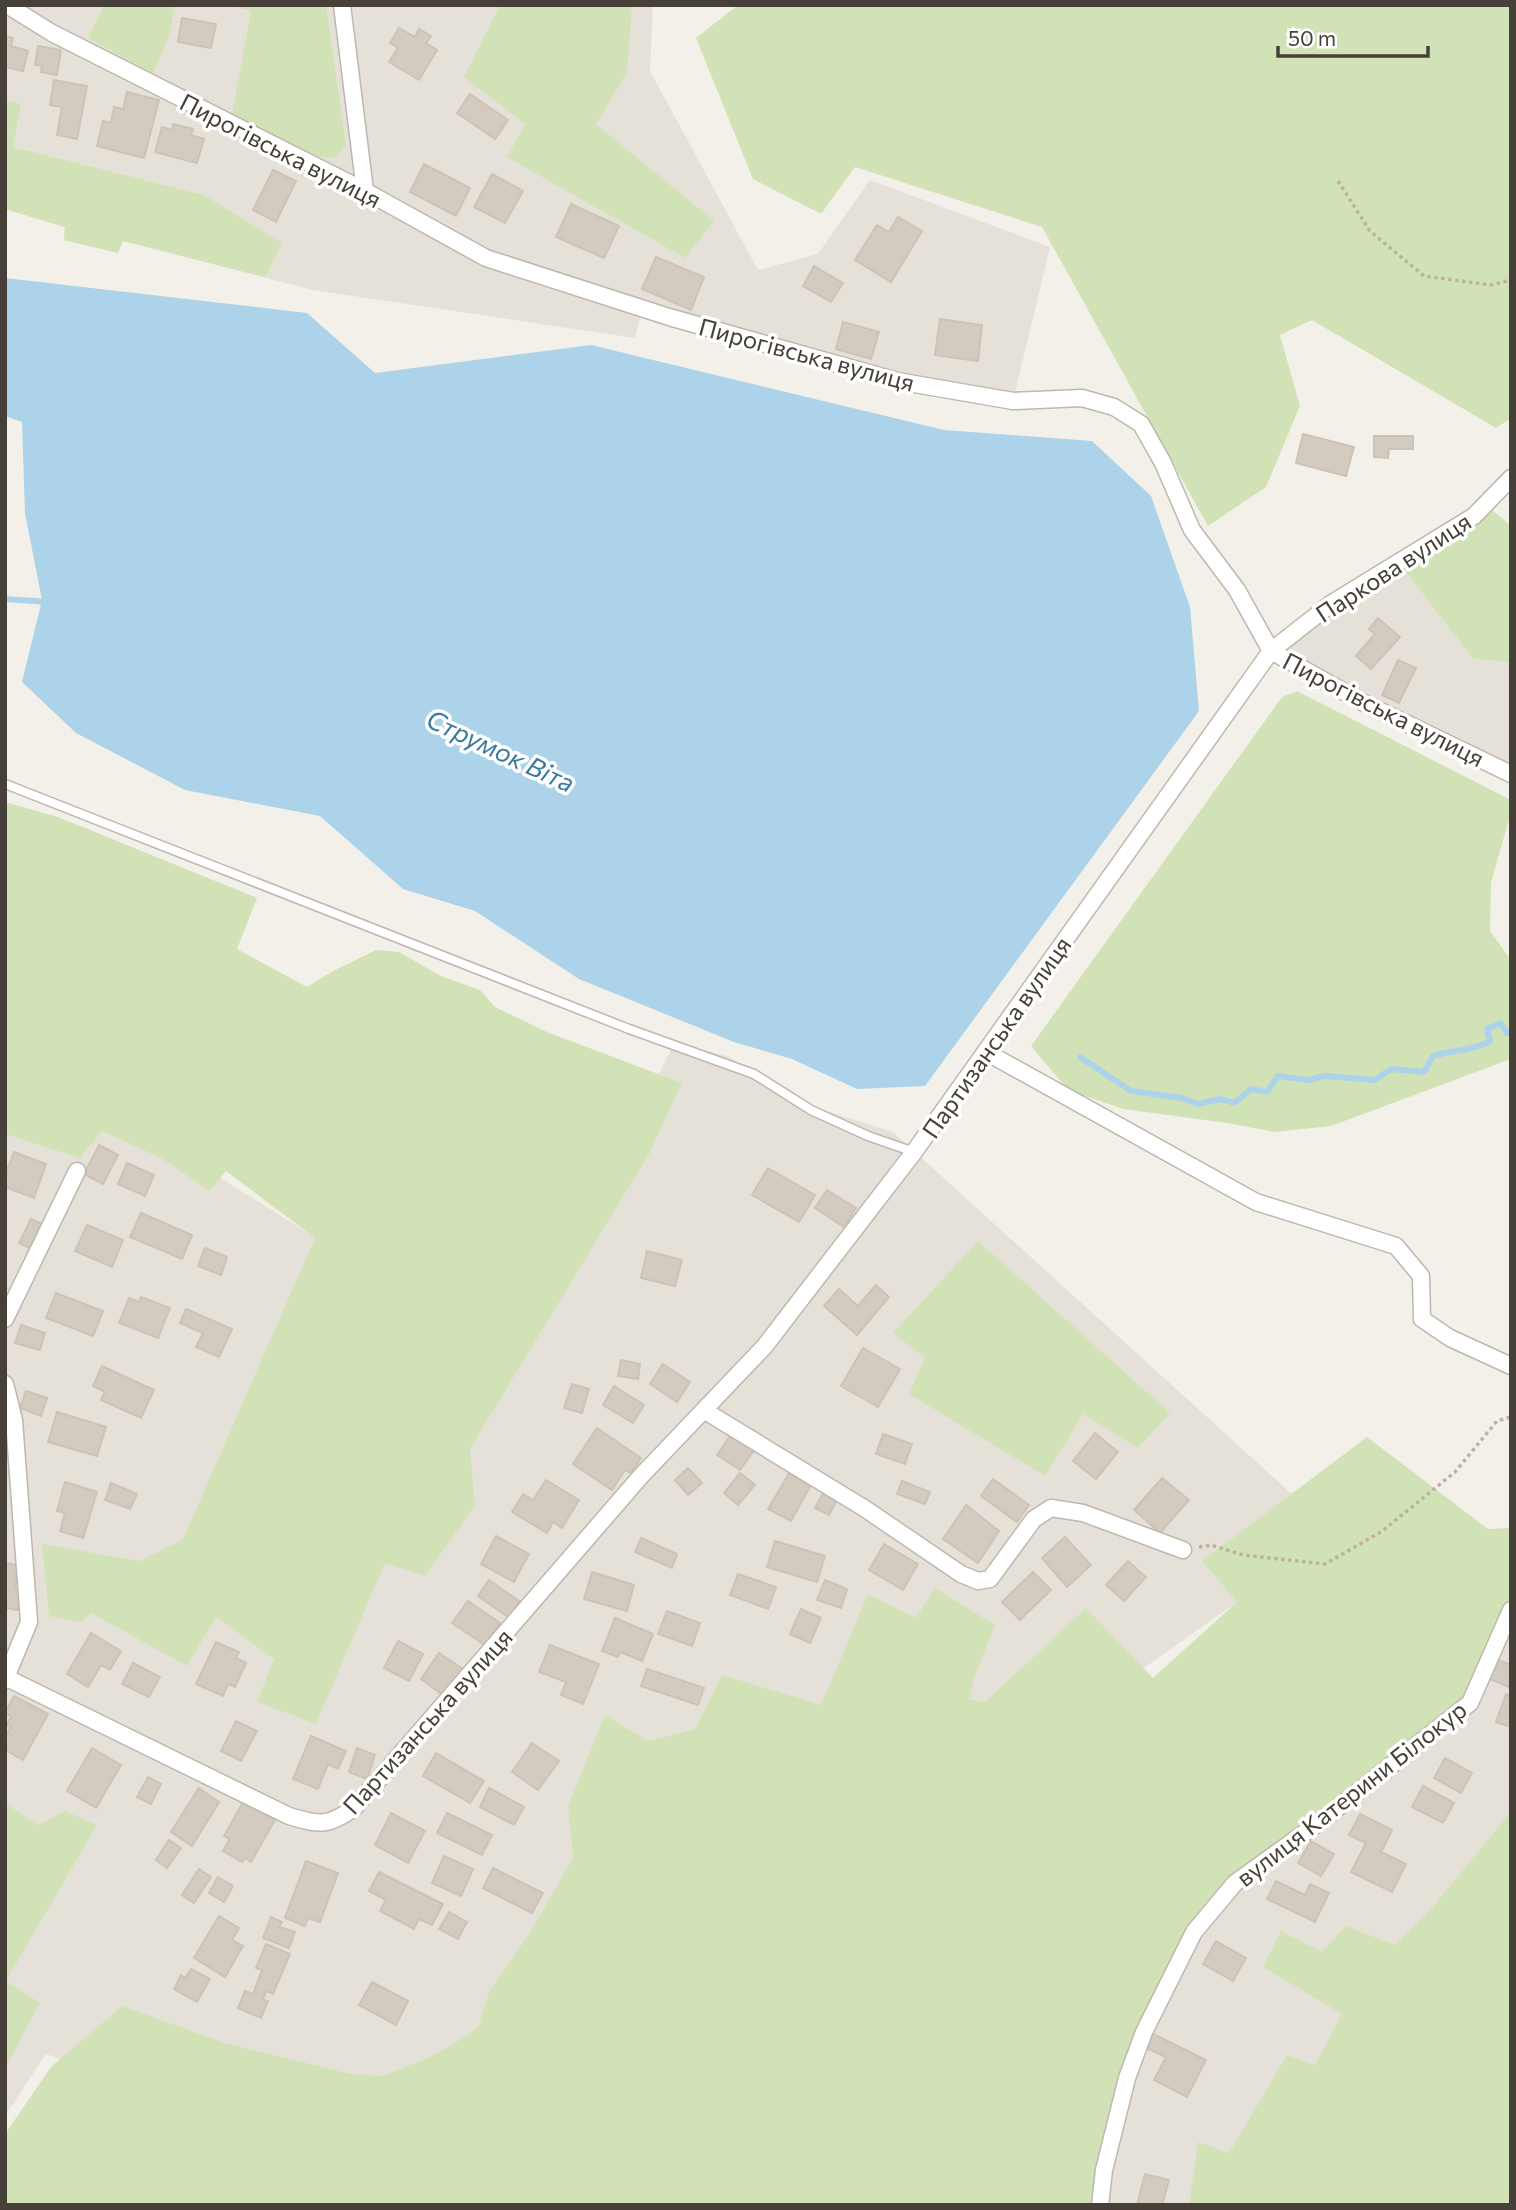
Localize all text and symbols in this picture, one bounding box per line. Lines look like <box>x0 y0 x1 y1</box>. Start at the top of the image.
scale bar <box>1278 14 1428 58</box>
text: 50 m <box>1288 25 1336 50</box>
street label: Пирогівська вулиця <box>176 87 386 213</box>
street label: Пирогівська вулиця <box>696 311 918 397</box>
street label: Паркова вулиця <box>1310 506 1476 628</box>
street label: Пирогівська вулиця <box>1279 646 1489 772</box>
water label: Струмок Віта <box>422 702 580 798</box>
street label: Партизанська вулиця <box>915 931 1077 1143</box>
street label: Партизанська вулиця <box>336 1622 518 1820</box>
street label: вулиця Катерини Білокур <box>1230 1694 1472 1892</box>

